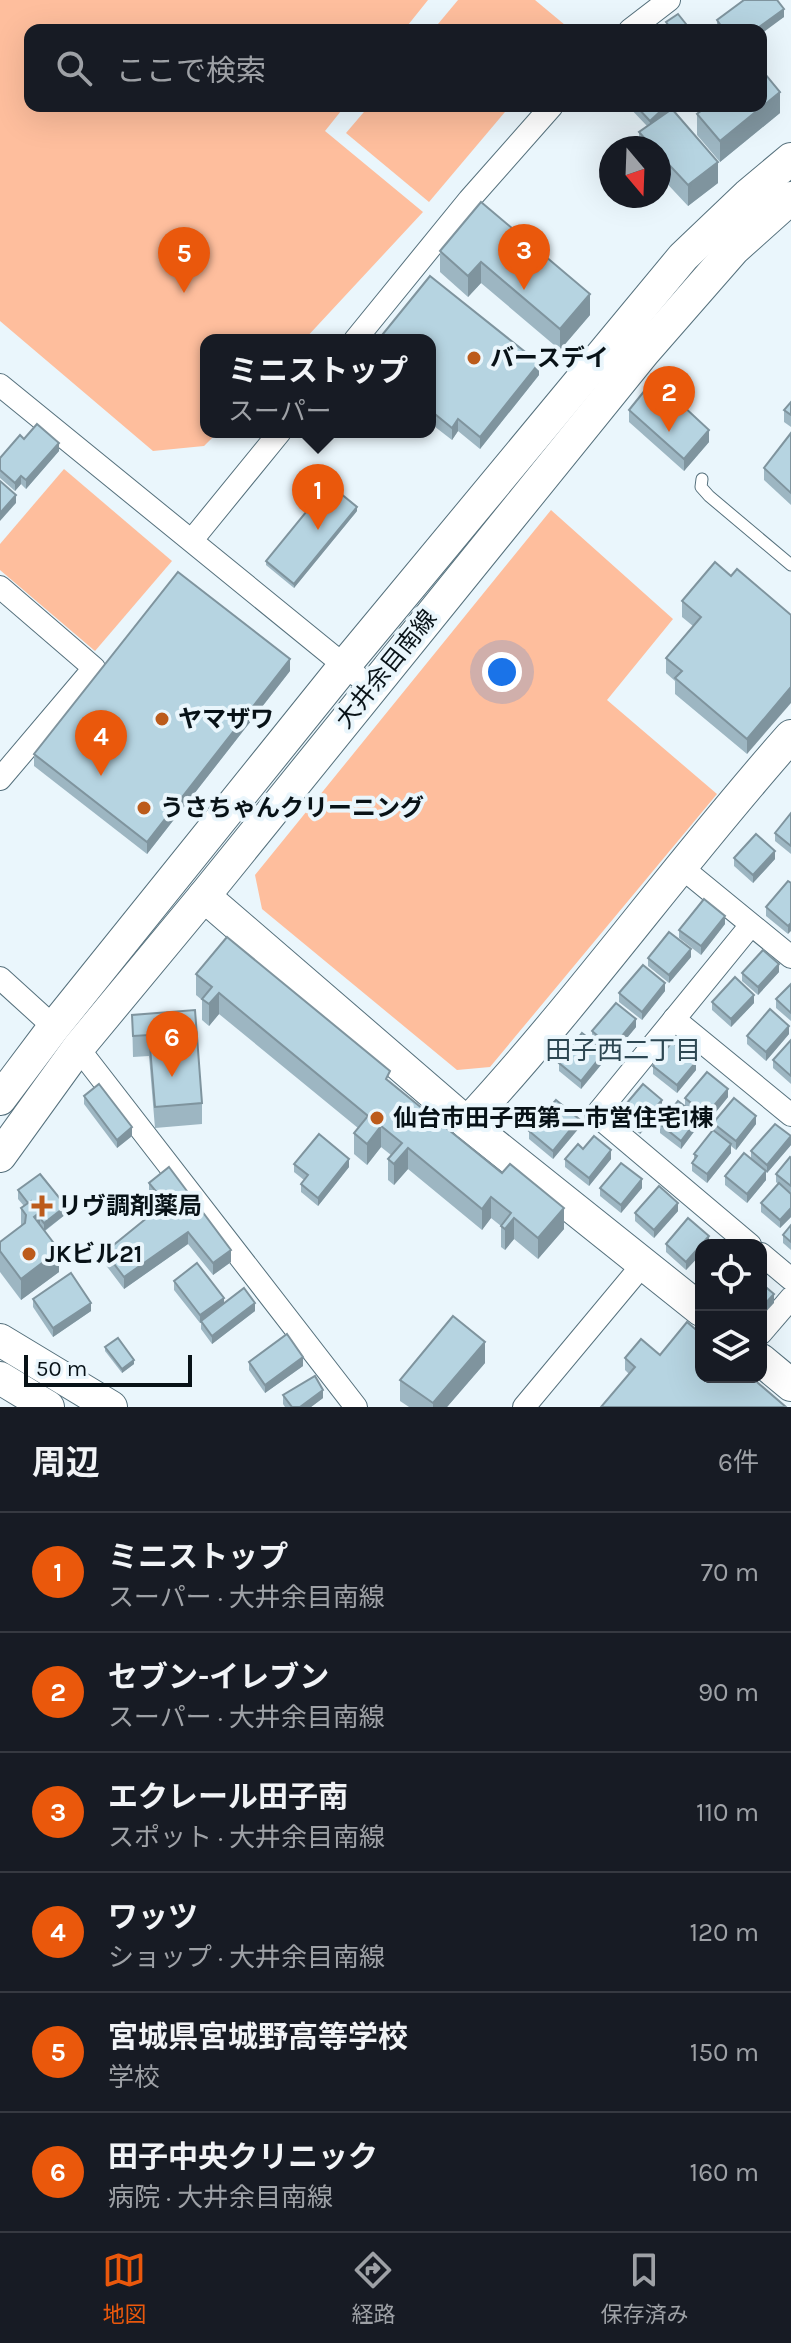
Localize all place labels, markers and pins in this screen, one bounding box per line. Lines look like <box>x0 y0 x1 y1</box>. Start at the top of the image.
pin: 3 <box>498 224 550 290</box>
pin: 5 <box>158 227 210 293</box>
place label: バースデイ <box>490 344 609 372</box>
marker: バースデイ <box>465 349 483 367</box>
pin: 2 <box>643 366 695 432</box>
pin: 1 <box>292 464 344 530</box>
place label: ヤマザワ <box>178 705 274 733</box>
pin: 4 <box>75 710 127 776</box>
marker: ヤマザワ <box>153 710 171 728</box>
place label: うさちゃんクリーニング <box>160 794 424 822</box>
marker: うさちゃんクリーニング <box>135 799 153 817</box>
pin: 6 <box>146 1011 198 1077</box>
place label: 仙台市田子西第二市営住宅1棟 <box>393 1104 714 1132</box>
marker: 仙台市田子西第二市営住宅1棟 <box>368 1109 386 1127</box>
place label: リヴ調剤薬局 <box>58 1192 202 1220</box>
marker: リヴ調剤薬局 <box>33 1197 51 1215</box>
place label: JKビル21 <box>45 1240 142 1268</box>
marker: JKビル21 <box>20 1245 38 1263</box>

